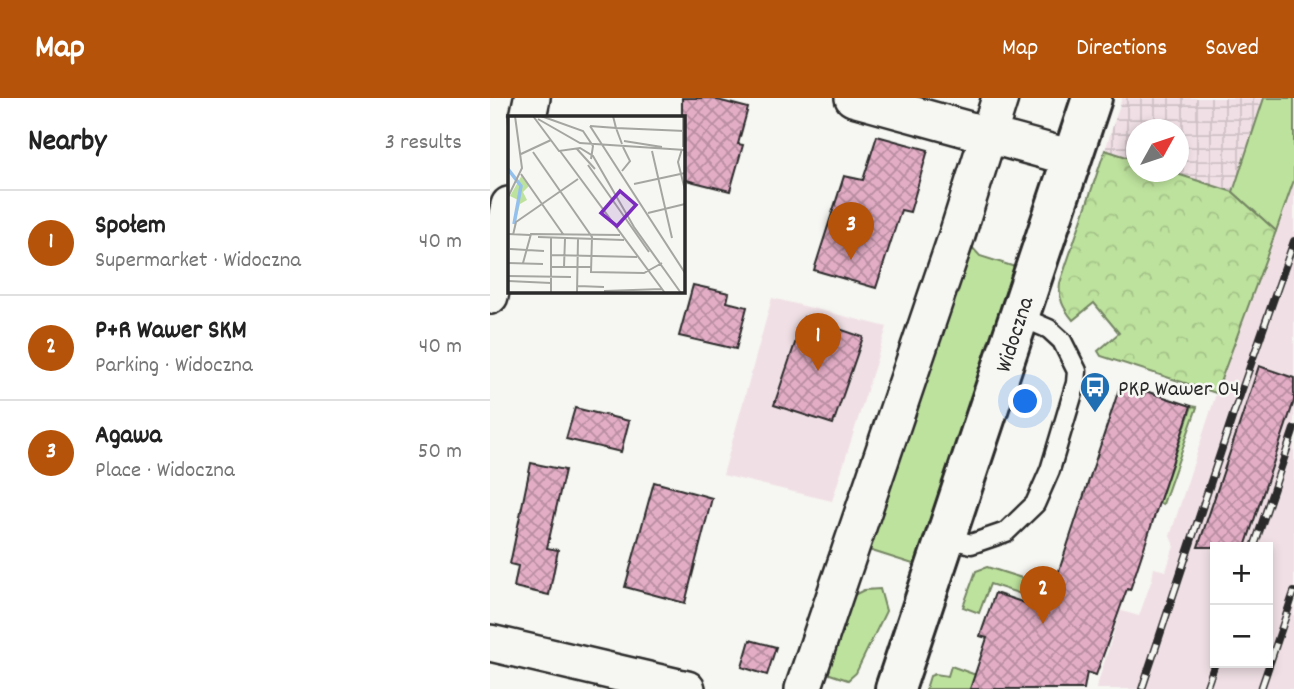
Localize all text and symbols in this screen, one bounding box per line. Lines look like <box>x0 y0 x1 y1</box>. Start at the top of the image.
text: Map <box>35 26 85 73</box>
text: Map <box>1002 32 1038 66</box>
text: Directions <box>1076 32 1167 66</box>
text: Saved <box>1205 32 1259 66</box>
inset map <box>508 116 684 292</box>
north arrow <box>1126 119 1189 182</box>
text: Nearby <box>28 122 106 165</box>
text: 3 results <box>385 127 462 160</box>
pin: 3 <box>828 202 874 260</box>
text: Społem <box>95 208 166 245</box>
text: 1 <box>48 226 54 259</box>
text: 40 m <box>419 226 462 259</box>
text: Supermarket · Widoczna <box>95 245 301 278</box>
street label: Widoczna <box>989 292 1044 377</box>
text: P+R Wawer SKM <box>95 313 247 350</box>
pin: 1 <box>795 313 841 371</box>
text: 2 <box>46 331 56 364</box>
text: 40 m <box>419 331 462 364</box>
text: Parking · Widoczna <box>95 350 253 383</box>
bus stop icon: PKP Wawer 04 <box>1078 370 1112 414</box>
place label: PKP Wawer 04 <box>1118 374 1240 407</box>
your location <box>1008 384 1042 418</box>
text: Agawa <box>95 418 162 455</box>
text: 3 <box>46 436 56 469</box>
text: 50 m <box>418 436 462 469</box>
text: Place · Widoczna <box>95 455 235 488</box>
map controls <box>1210 542 1273 668</box>
button: + <box>1210 542 1273 605</box>
pin: 2 <box>1020 566 1066 624</box>
button: − <box>1210 605 1273 668</box>

